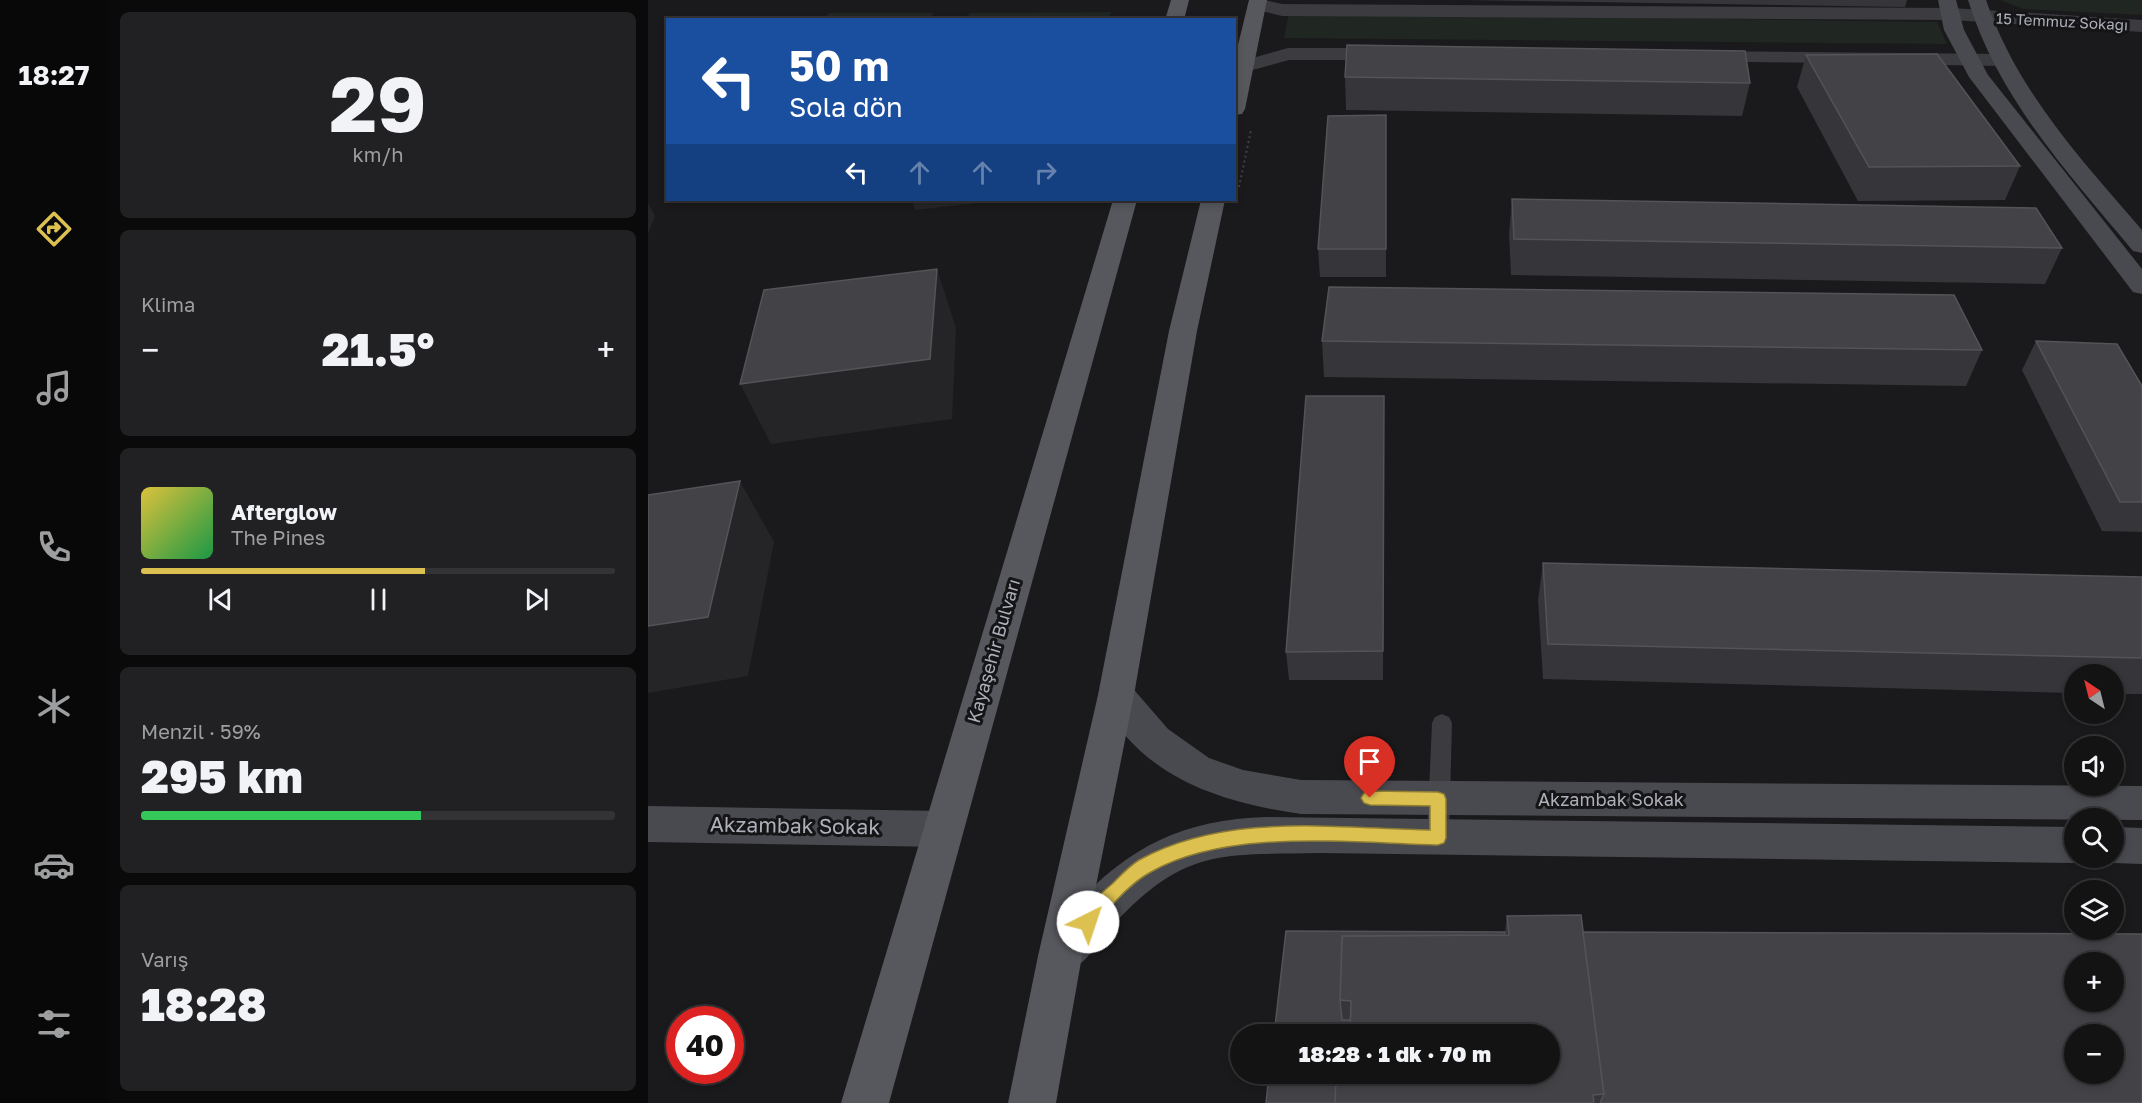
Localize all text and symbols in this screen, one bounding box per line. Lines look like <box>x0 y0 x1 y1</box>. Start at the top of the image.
street label: 15 Temmuz Sokağı <box>1996 9 2128 33</box>
text: 50 m <box>789 40 889 90</box>
icon: left <box>690 42 768 120</box>
text: 29 <box>329 56 427 149</box>
text: 18:27 <box>18 59 90 91</box>
text: Sola dön <box>789 91 903 123</box>
text: km/h <box>353 142 403 166</box>
icon: left <box>840 156 873 189</box>
icon: ahead <box>903 156 936 189</box>
icon: ahead <box>966 156 999 189</box>
icon: right <box>1029 156 1062 189</box>
icon: directions <box>33 208 75 250</box>
text: Klima <box>141 292 195 316</box>
text: 21.5° <box>322 322 434 376</box>
text: − <box>141 330 159 369</box>
text: + <box>597 330 615 369</box>
icon: music <box>33 367 75 409</box>
text: Afterglow <box>231 498 337 525</box>
text: The Pines <box>231 525 325 549</box>
icon: phone <box>33 526 75 568</box>
street label: Kayaşehir Bulvarı <box>962 576 1024 725</box>
icon: previous <box>204 583 237 616</box>
icon: pause <box>362 583 395 616</box>
icon: next <box>520 583 553 616</box>
north arrow <box>2064 664 2124 724</box>
map controls <box>2064 664 2124 1084</box>
icon: climate <box>33 685 75 727</box>
text: Menzil · 59% <box>141 719 261 743</box>
pin <box>1344 736 1395 798</box>
button: sound <box>2064 736 2124 796</box>
icon: arrive <box>1353 745 1386 778</box>
text: 295 km <box>141 749 303 803</box>
street label: Akzambak Sokak <box>1538 788 1684 810</box>
button: search <box>2064 808 2124 868</box>
street label: Akzambak Sokak <box>710 811 881 839</box>
icon: car <box>33 844 75 886</box>
button: layers <box>2064 880 2124 940</box>
position arrow <box>1056 890 1120 954</box>
text: Varış <box>141 947 188 971</box>
button: + <box>2064 952 2124 1012</box>
text: 18:28 <box>141 977 266 1031</box>
icon: filters <box>33 1003 75 1045</box>
speed limit sign: 40 <box>666 1006 744 1084</box>
button: − <box>2064 1024 2124 1084</box>
text: 18:28 · 1 dk · 70 m <box>1299 1040 1491 1067</box>

